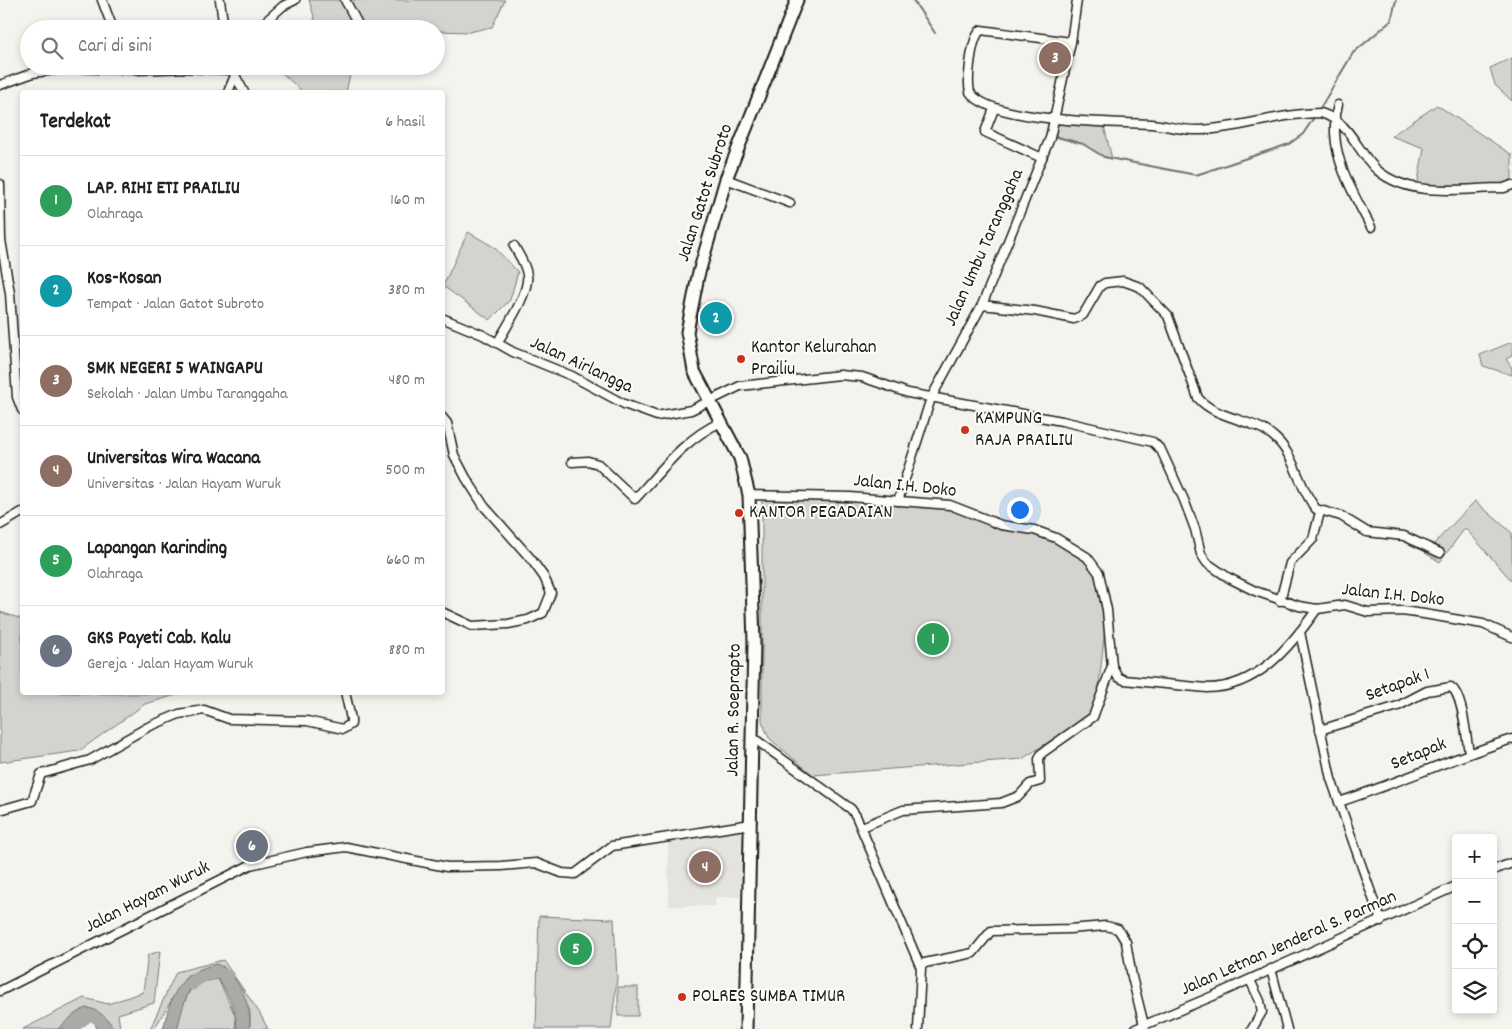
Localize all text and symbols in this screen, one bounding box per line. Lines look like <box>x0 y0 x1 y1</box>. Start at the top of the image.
search box <box>20 20 445 75</box>
icon: search <box>38 34 66 62</box>
text: Cari di sini <box>78 34 152 61</box>
pin: 3 <box>1039 39 1071 77</box>
text: Terdekat <box>40 108 111 138</box>
text: 6 hasil <box>385 111 425 134</box>
street label: Jalan Gatot Subroto <box>671 121 741 265</box>
street label: Jalan Umbu Taranggaha <box>938 164 1032 331</box>
text: LAP. RIHI ETI PRAILIU <box>87 176 240 203</box>
text: 1 <box>54 189 58 212</box>
text: 160 m <box>390 189 425 212</box>
text: Olahraga <box>87 203 143 226</box>
text: Kos-Kosan <box>87 266 162 293</box>
text: 2 <box>53 279 60 302</box>
text: 380 m <box>388 279 425 302</box>
text: Tempat · Jalan Gatot Subroto <box>87 293 264 316</box>
pin: 2 <box>700 299 732 337</box>
street label: Jalan Airlangga <box>525 330 638 402</box>
place label: Kantor Kelurahan Prailiu <box>751 335 877 384</box>
marker: Kantor Kelurahan Prailiu <box>735 353 747 365</box>
text: SMK NEGERI 5 WAINGAPU <box>87 356 263 383</box>
text: 3 <box>52 369 60 392</box>
text: 480 m <box>389 369 425 392</box>
text: Sekolah · Jalan Umbu Taranggaha <box>87 383 287 406</box>
place label: KAMPUNG RAJA PRAILIU <box>975 406 1073 455</box>
marker: KAMPUNG RAJA PRAILIU <box>959 424 971 436</box>
text: Universitas Wira Wacana <box>87 446 260 473</box>
text: 4 <box>53 459 59 482</box>
text: 500 m <box>385 459 425 482</box>
street label: Jalan I.H. Doko <box>852 468 958 506</box>
text: Universitas · Jalan Hayam Wuruk <box>87 473 281 496</box>
your location <box>1007 497 1033 523</box>
place label: KANTOR PEGADAIAN <box>749 500 893 527</box>
marker: KANTOR PEGADAIAN <box>733 507 745 519</box>
text: Lapangan Karinding <box>87 536 227 563</box>
text: 5 <box>52 549 60 572</box>
text: 660 m <box>386 549 425 572</box>
text: Olahraga <box>87 563 143 586</box>
street label: Jalan I.H. Doko <box>1340 577 1446 615</box>
pin: 1 <box>917 620 949 658</box>
text: GKS Payeti Cab. Kalu <box>87 626 231 653</box>
text: 6 <box>52 639 60 662</box>
text: 880 m <box>389 639 425 662</box>
street label: Jalan R. Soeprapto <box>720 643 750 777</box>
text: Gereja · Jalan Hayam Wuruk <box>87 653 253 676</box>
street label: Setapak 1 <box>1362 662 1434 710</box>
street label: Setapak <box>1387 732 1451 778</box>
pin: 6 <box>236 827 268 865</box>
map controls <box>1452 834 1497 1014</box>
button: + <box>1452 834 1497 879</box>
pin: 4 <box>689 848 721 886</box>
street label: Jalan Hayam Wuruk <box>81 855 215 941</box>
button: − <box>1452 879 1497 924</box>
street label: Jalan Letnan Jenderal S. Parman <box>1177 884 1401 1004</box>
button: locate <box>1452 924 1497 969</box>
pin: 5 <box>560 930 592 968</box>
button: layers <box>1452 969 1497 1014</box>
place label: POLRES SUMBA TIMUR <box>692 984 845 1011</box>
marker: POLRES SUMBA TIMUR <box>676 991 688 1003</box>

